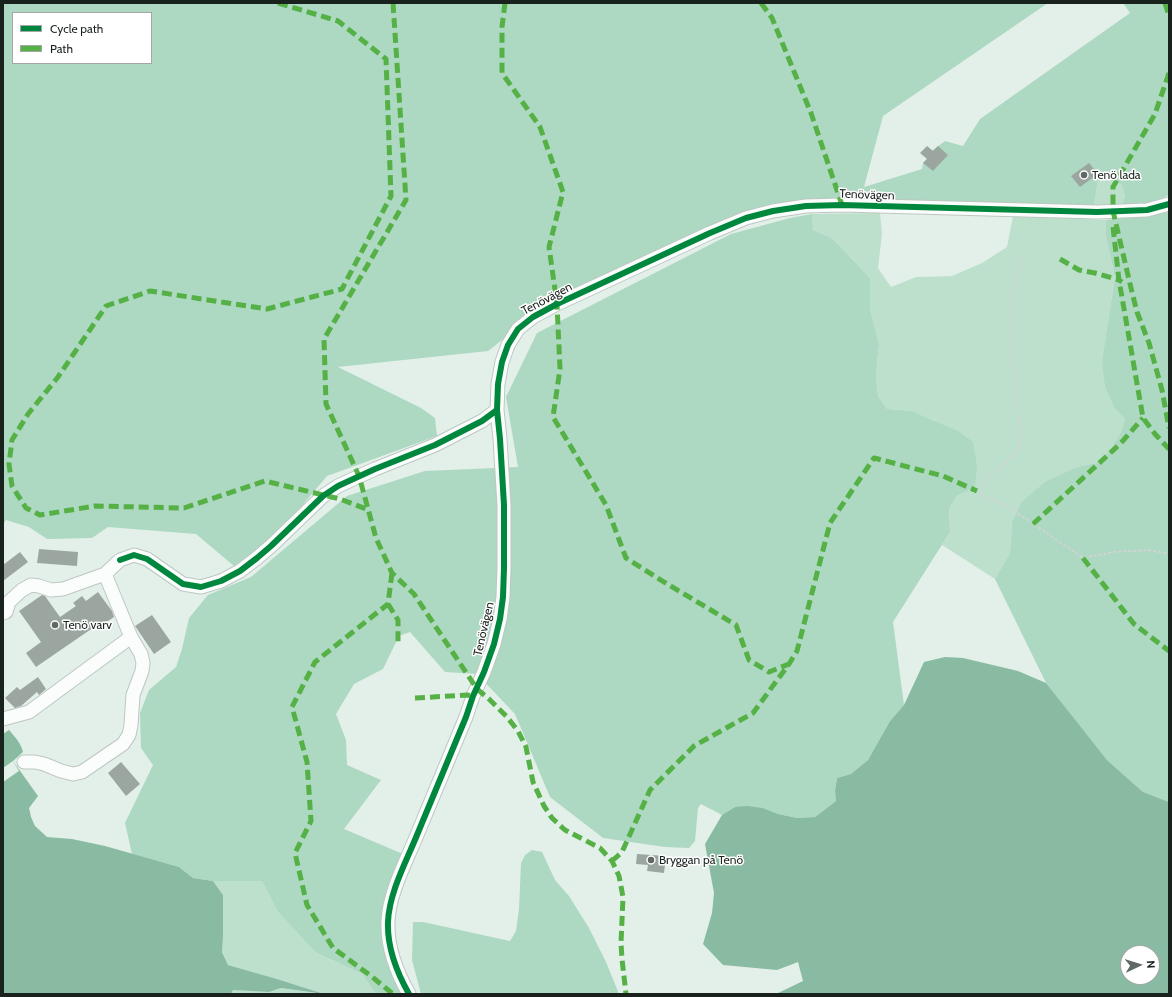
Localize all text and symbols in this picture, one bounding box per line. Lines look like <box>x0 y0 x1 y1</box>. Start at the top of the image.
legend <box>12 12 152 64</box>
text: Cycle path <box>50 21 103 36</box>
text: Path <box>50 41 73 56</box>
place label: Tenö lada <box>1092 168 1141 182</box>
marker: Tenö lada <box>1079 170 1089 180</box>
street label: Tenövägen <box>839 187 895 203</box>
street label: Tenövägen <box>519 280 575 318</box>
street label: Tenövägen <box>471 600 497 658</box>
place label: Tenö varv <box>63 618 112 632</box>
marker: Tenö varv <box>50 620 60 630</box>
place label: Bryggan på Tenö <box>659 853 743 867</box>
marker: Bryggan på Tenö <box>646 855 656 865</box>
north arrow <box>1120 945 1160 985</box>
text: N <box>1144 960 1158 969</box>

